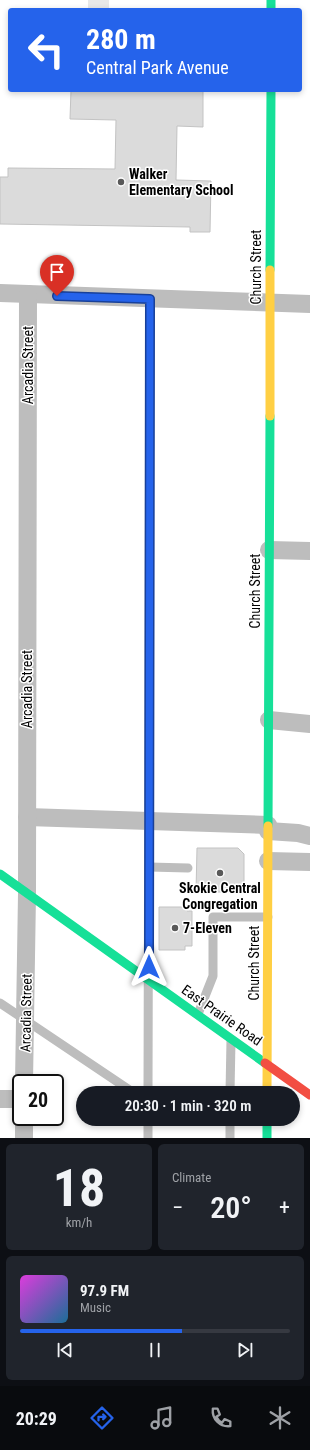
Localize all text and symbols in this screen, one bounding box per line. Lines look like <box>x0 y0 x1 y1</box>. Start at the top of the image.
text: 280 m <box>86 23 156 56</box>
icon: left <box>20 24 72 76</box>
text: Central Park Avenue <box>86 57 229 78</box>
place label: Walker Elementary School <box>129 166 234 198</box>
marker: Walker Elementary School <box>116 177 126 187</box>
street label: Church Street <box>248 230 264 304</box>
pin <box>40 255 74 296</box>
icon: arrive <box>46 261 68 283</box>
street label: Arcadia Street <box>20 326 36 404</box>
street label: Church Street <box>247 554 263 628</box>
street label: Arcadia Street <box>19 650 35 728</box>
marker: Skokie Central Congregation <box>215 868 225 878</box>
place label: Skokie Central Congregation <box>179 880 261 912</box>
place label: 7-Eleven <box>183 920 232 936</box>
marker: 7-Eleven <box>170 923 180 933</box>
street label: Church Street <box>246 926 262 1000</box>
position arrow <box>128 946 170 988</box>
street label: Arcadia Street <box>17 974 35 1052</box>
street label: East Prairie Road <box>179 981 265 1049</box>
speed limit sign: 20 <box>12 1074 64 1126</box>
text: 20:30 · 1 min · 320 m <box>125 1097 251 1115</box>
text: 18 <box>53 1158 105 1219</box>
text: Climate <box>172 1170 211 1185</box>
text: 20° <box>210 1190 252 1225</box>
text: − <box>172 1195 183 1220</box>
text: + <box>279 1195 290 1220</box>
text: km/h <box>66 1215 92 1230</box>
text: 97.9 FM <box>80 1282 129 1300</box>
text: Music <box>80 1300 111 1315</box>
icon: previous <box>54 1339 76 1361</box>
icon: pause <box>144 1339 166 1361</box>
icon: next <box>234 1339 256 1361</box>
icon: directions <box>88 1404 116 1432</box>
icon: music <box>148 1404 176 1432</box>
icon: phone <box>207 1404 235 1432</box>
icon: climate <box>266 1404 294 1432</box>
text: 20:29 <box>16 1408 57 1429</box>

